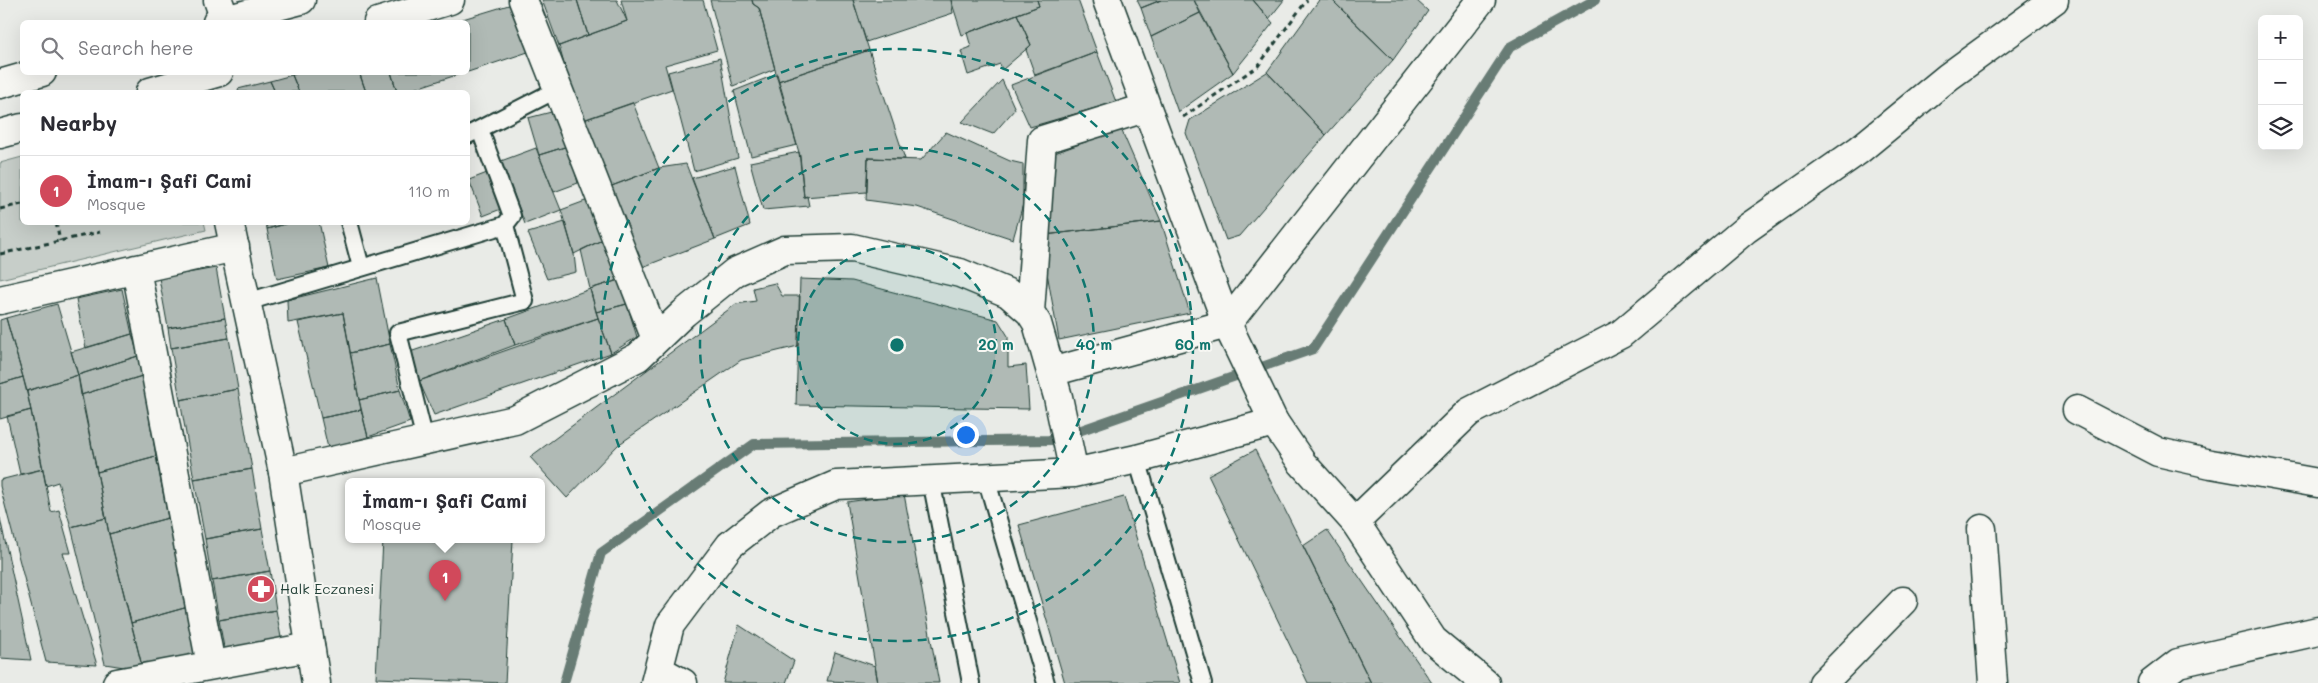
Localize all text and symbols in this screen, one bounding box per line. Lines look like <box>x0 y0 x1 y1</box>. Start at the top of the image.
map controls <box>2258 15 2303 150</box>
button: + <box>2258 15 2303 60</box>
search box <box>20 20 470 75</box>
icon: search <box>38 34 66 62</box>
text: Search here <box>78 35 194 60</box>
button: − <box>2258 60 2303 105</box>
button: layers <box>2258 105 2303 150</box>
text: Nearby <box>40 109 117 136</box>
text: İmam-ı Şafi Cami <box>87 168 252 193</box>
text: 1 <box>52 180 60 201</box>
text: 110 m <box>408 180 450 201</box>
text: Mosque <box>87 193 146 214</box>
text: 20 m <box>978 334 1014 354</box>
text: 40 m <box>1076 334 1112 354</box>
text: 60 m <box>1175 334 1211 354</box>
centre of rings <box>888 336 906 354</box>
your location <box>953 422 979 448</box>
popup <box>345 478 545 543</box>
text: İmam-ı Şafi Cami <box>362 488 528 513</box>
text: Mosque <box>362 513 421 534</box>
pin: 1 <box>429 560 461 601</box>
pharmacy icon: Halk Eczanesi <box>246 574 276 604</box>
place label: Halk Eczanesi <box>280 579 374 598</box>

